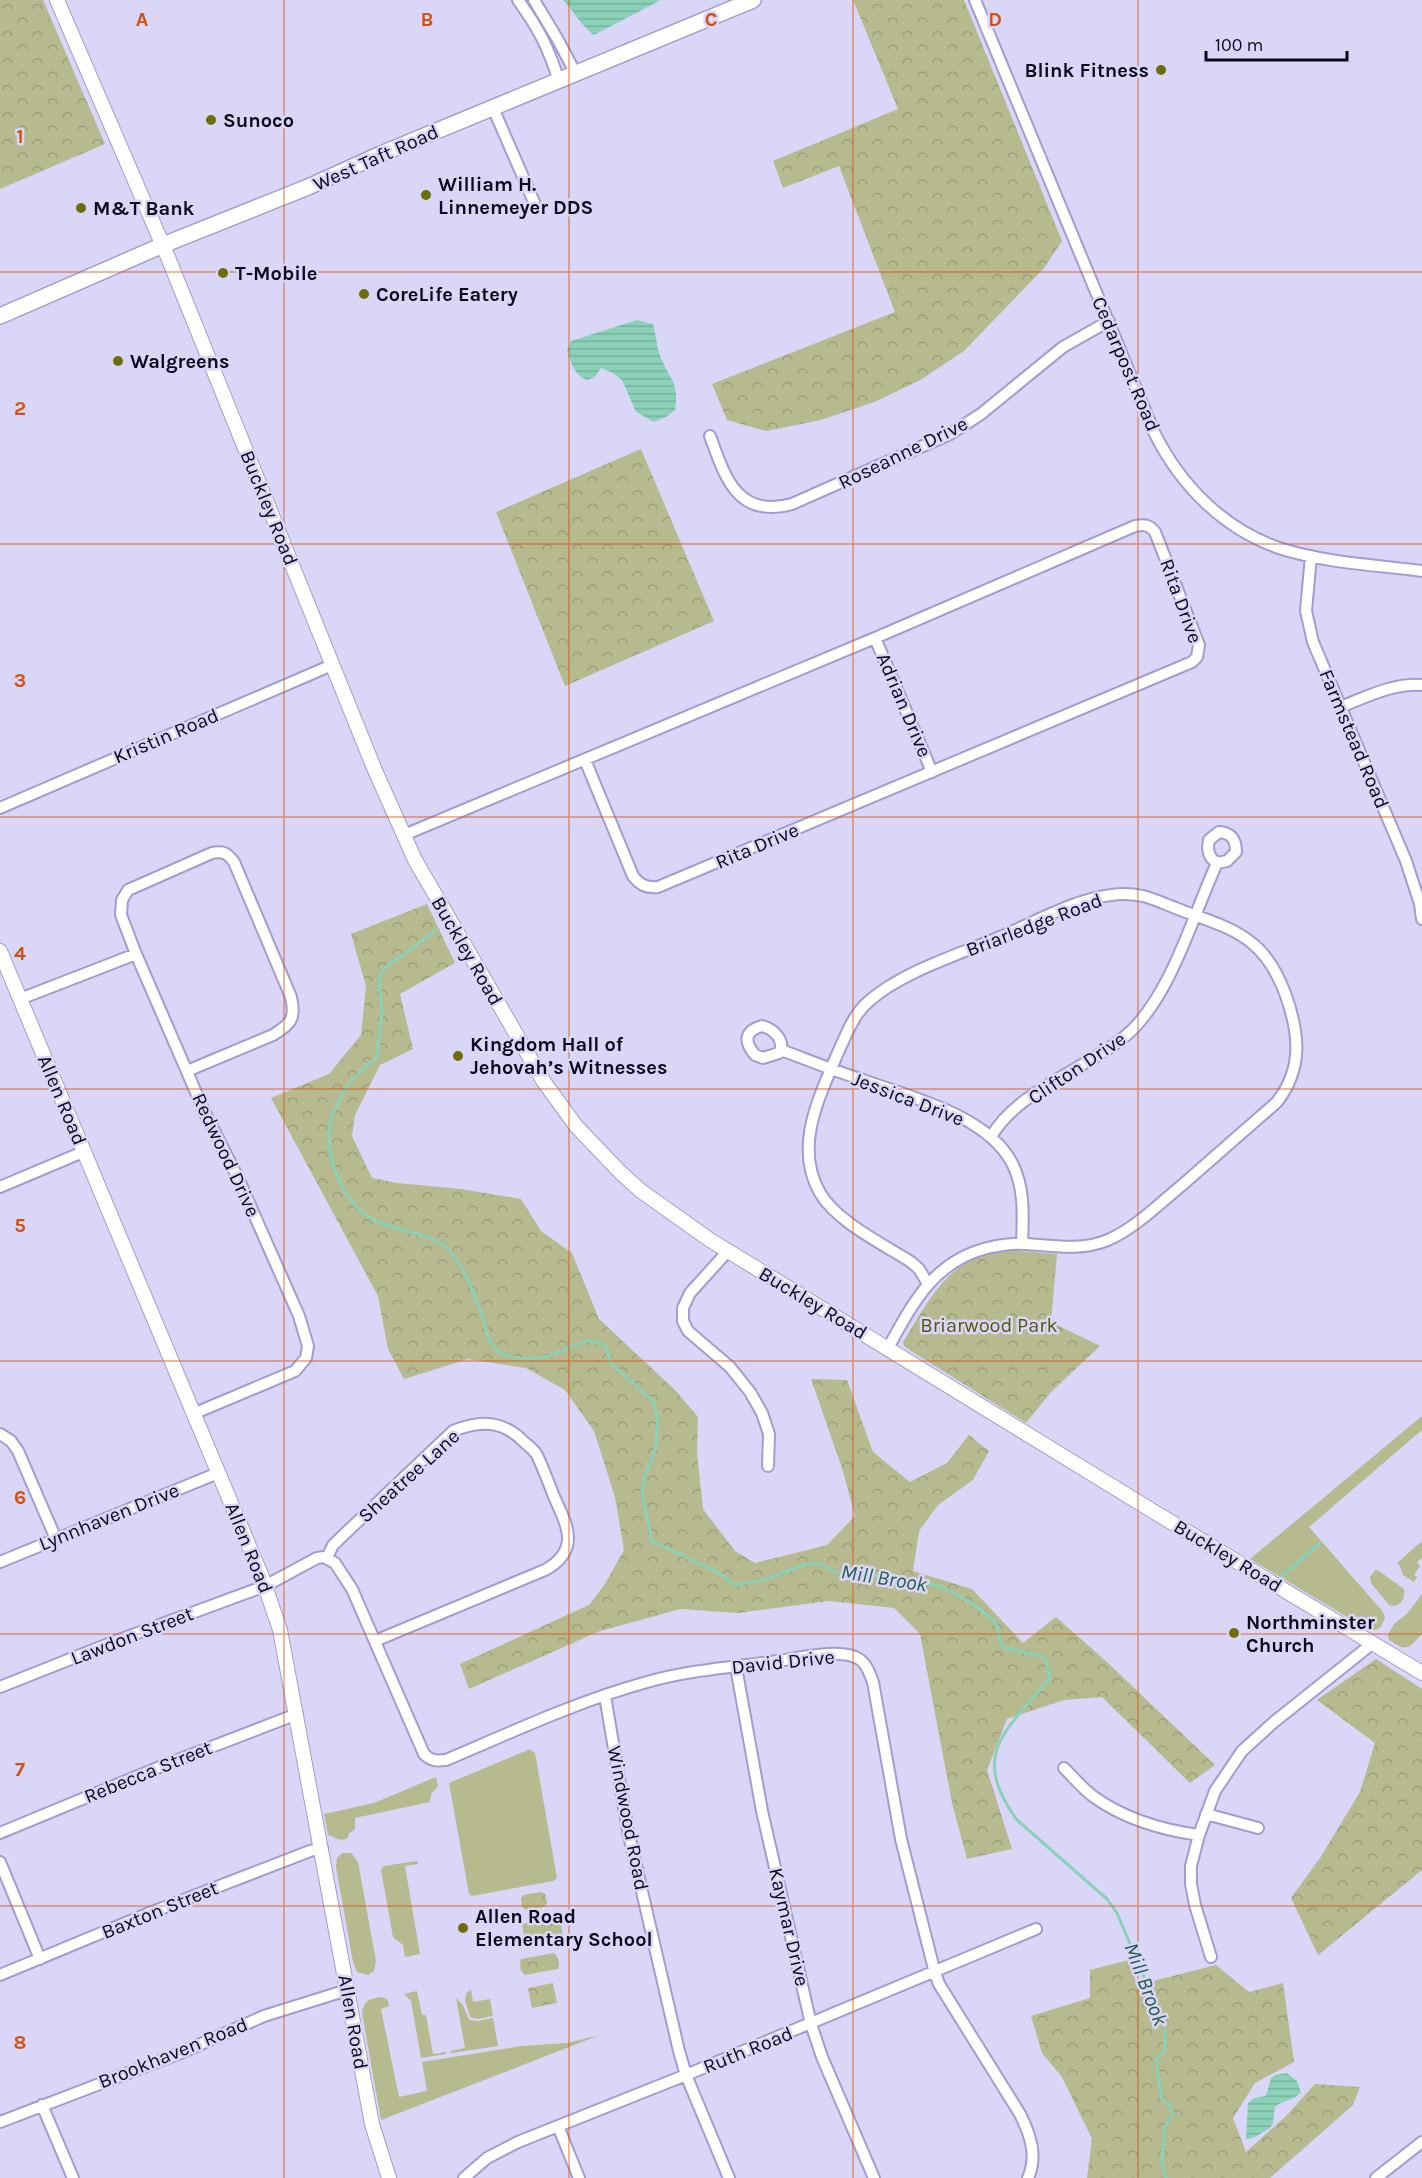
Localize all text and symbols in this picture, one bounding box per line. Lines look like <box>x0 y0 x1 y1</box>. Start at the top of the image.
text: A <box>136 8 149 31</box>
text: B <box>421 8 433 31</box>
text: C <box>705 8 717 31</box>
text: D <box>988 8 1002 31</box>
scale bar <box>1206 24 1347 62</box>
text: 100 m <box>1215 34 1263 56</box>
place label: Blink Fitness <box>1025 59 1149 82</box>
marker: Blink Fitness <box>1154 63 1168 77</box>
place label: Sunoco <box>223 109 294 132</box>
marker: Sunoco <box>204 113 218 127</box>
street label: West Taft Road <box>310 120 442 196</box>
text: 1 <box>16 125 24 148</box>
place label: William H. Linnemeyer DDS <box>438 173 593 219</box>
marker: William H. Linnemeyer DDS <box>419 188 433 202</box>
place label: M&T Bank <box>93 197 195 220</box>
marker: M&T Bank <box>74 201 88 215</box>
place label: T-Mobile <box>235 262 317 285</box>
marker: T-Mobile <box>216 266 230 280</box>
place label: CoreLife Eatery <box>376 283 518 306</box>
marker: CoreLife Eatery <box>357 287 371 301</box>
street label: Cedarpost Road <box>1087 293 1165 435</box>
place label: Walgreens <box>130 350 230 373</box>
marker: Walgreens <box>111 354 125 368</box>
text: 2 <box>14 397 26 420</box>
street label: Roseanne Drive <box>835 412 971 494</box>
street label: Buckley Road <box>235 447 303 569</box>
street label: Rita Drive <box>1155 556 1207 646</box>
street label: Adrian Drive <box>872 649 936 761</box>
street label: Farmstead Road <box>1314 666 1394 812</box>
text: 3 <box>14 669 26 692</box>
street label: Kristin Road <box>110 703 222 769</box>
street label: Rita Drive <box>712 818 802 874</box>
street label: Briarledge Road <box>963 888 1105 962</box>
street label: Buckley Road <box>427 892 507 1010</box>
text: 4 <box>14 942 26 965</box>
street label: Clifton Drive <box>1024 1027 1130 1109</box>
place label: Kingdom Hall of Jehovah’s Witnesses <box>470 1033 668 1079</box>
marker: Kingdom Hall of Jehovah’s Witnesses <box>451 1049 465 1063</box>
street label: Allen Road <box>33 1051 91 1149</box>
street label: Jessica Drive <box>849 1067 967 1131</box>
street label: Redwood Drive <box>187 1089 265 1221</box>
text: 5 <box>14 1214 26 1237</box>
street label: Buckley Road <box>755 1262 871 1344</box>
park label: Briarwood Park <box>920 1314 1058 1337</box>
street label: Sheatree Lane <box>354 1425 464 1527</box>
street label: Lynnhaven Drive <box>36 1478 182 1556</box>
text: 6 <box>14 1486 26 1509</box>
street label: Allen Road <box>220 1499 278 1597</box>
street label: Buckley Road <box>1170 1515 1286 1597</box>
water label: Mill Brook <box>839 1559 929 1597</box>
street label: Lawdon Street <box>67 1602 197 1670</box>
place label: Northminster Church <box>1246 1611 1375 1657</box>
marker: Northminster Church <box>1227 1626 1241 1640</box>
street label: David Drive <box>730 1645 836 1679</box>
street label: Rebecca Street <box>81 1736 216 1808</box>
street label: Windwood Road <box>603 1744 653 1892</box>
text: 7 <box>15 1758 25 1781</box>
street label: Kaymar Drive <box>764 1866 814 1988</box>
street label: Baxton Street <box>98 1876 222 1944</box>
place label: Allen Road Elementary School <box>475 1905 653 1951</box>
marker: Allen Road Elementary School <box>456 1921 470 1935</box>
water label: Mill Brook <box>1119 1939 1173 2029</box>
street label: Allen Road <box>333 1973 373 2071</box>
street label: Brookhaven Road <box>95 2013 251 2093</box>
street label: Ruth Road <box>700 2022 796 2078</box>
text: 8 <box>14 2031 26 2054</box>

